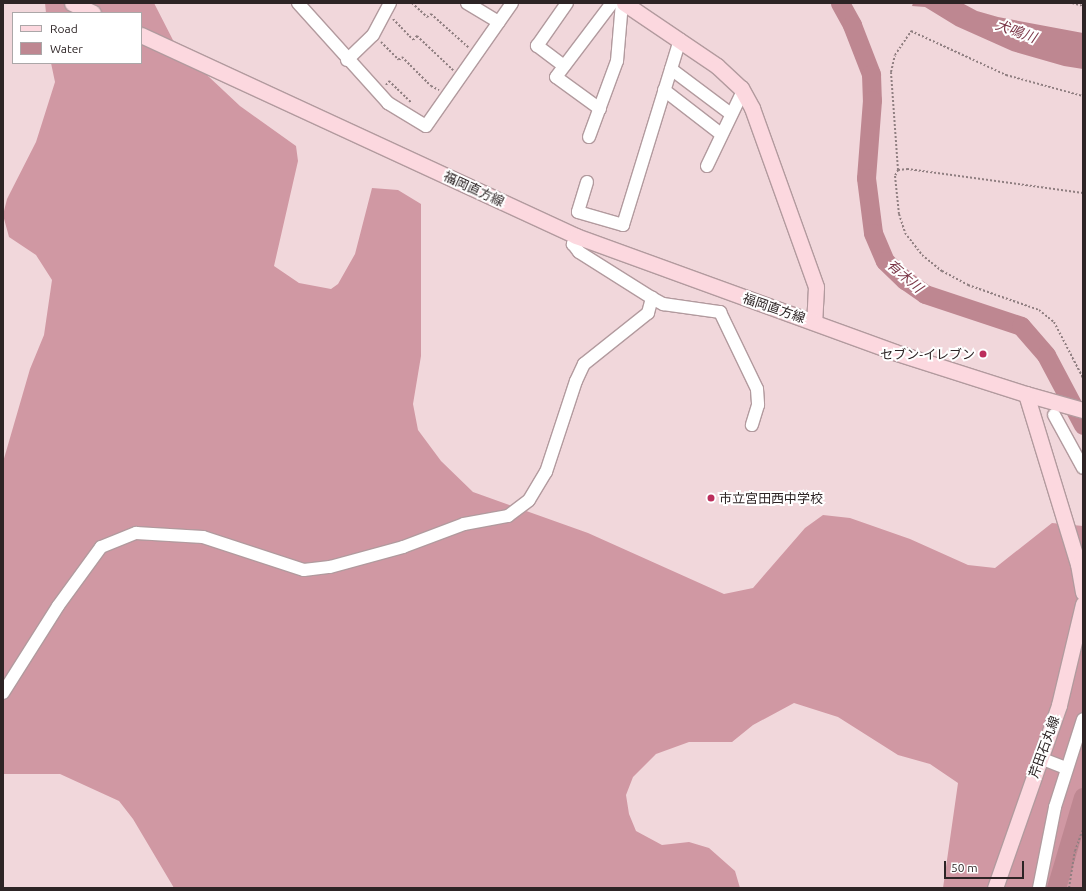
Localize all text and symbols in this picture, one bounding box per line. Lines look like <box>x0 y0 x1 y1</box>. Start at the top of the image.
legend <box>12 12 142 64</box>
water label: 犬鳴川 <box>993 16 1039 46</box>
text: Road <box>50 22 78 35</box>
text: Water <box>50 42 83 55</box>
street label: 福岡直方線 <box>441 168 507 210</box>
water label: 有木川 <box>884 256 926 296</box>
street label: 福岡直方線 <box>741 290 807 326</box>
place label: セブン-イレブン <box>880 346 975 362</box>
marker: セブン-イレブン <box>978 349 988 359</box>
place label: 市立宮田西中学校 <box>719 490 823 506</box>
marker: 市立宮田西中学校 <box>706 493 716 503</box>
street label: 芹田石丸線 <box>1026 714 1062 780</box>
scale bar <box>946 853 1026 879</box>
text: 50 m <box>951 861 978 874</box>

